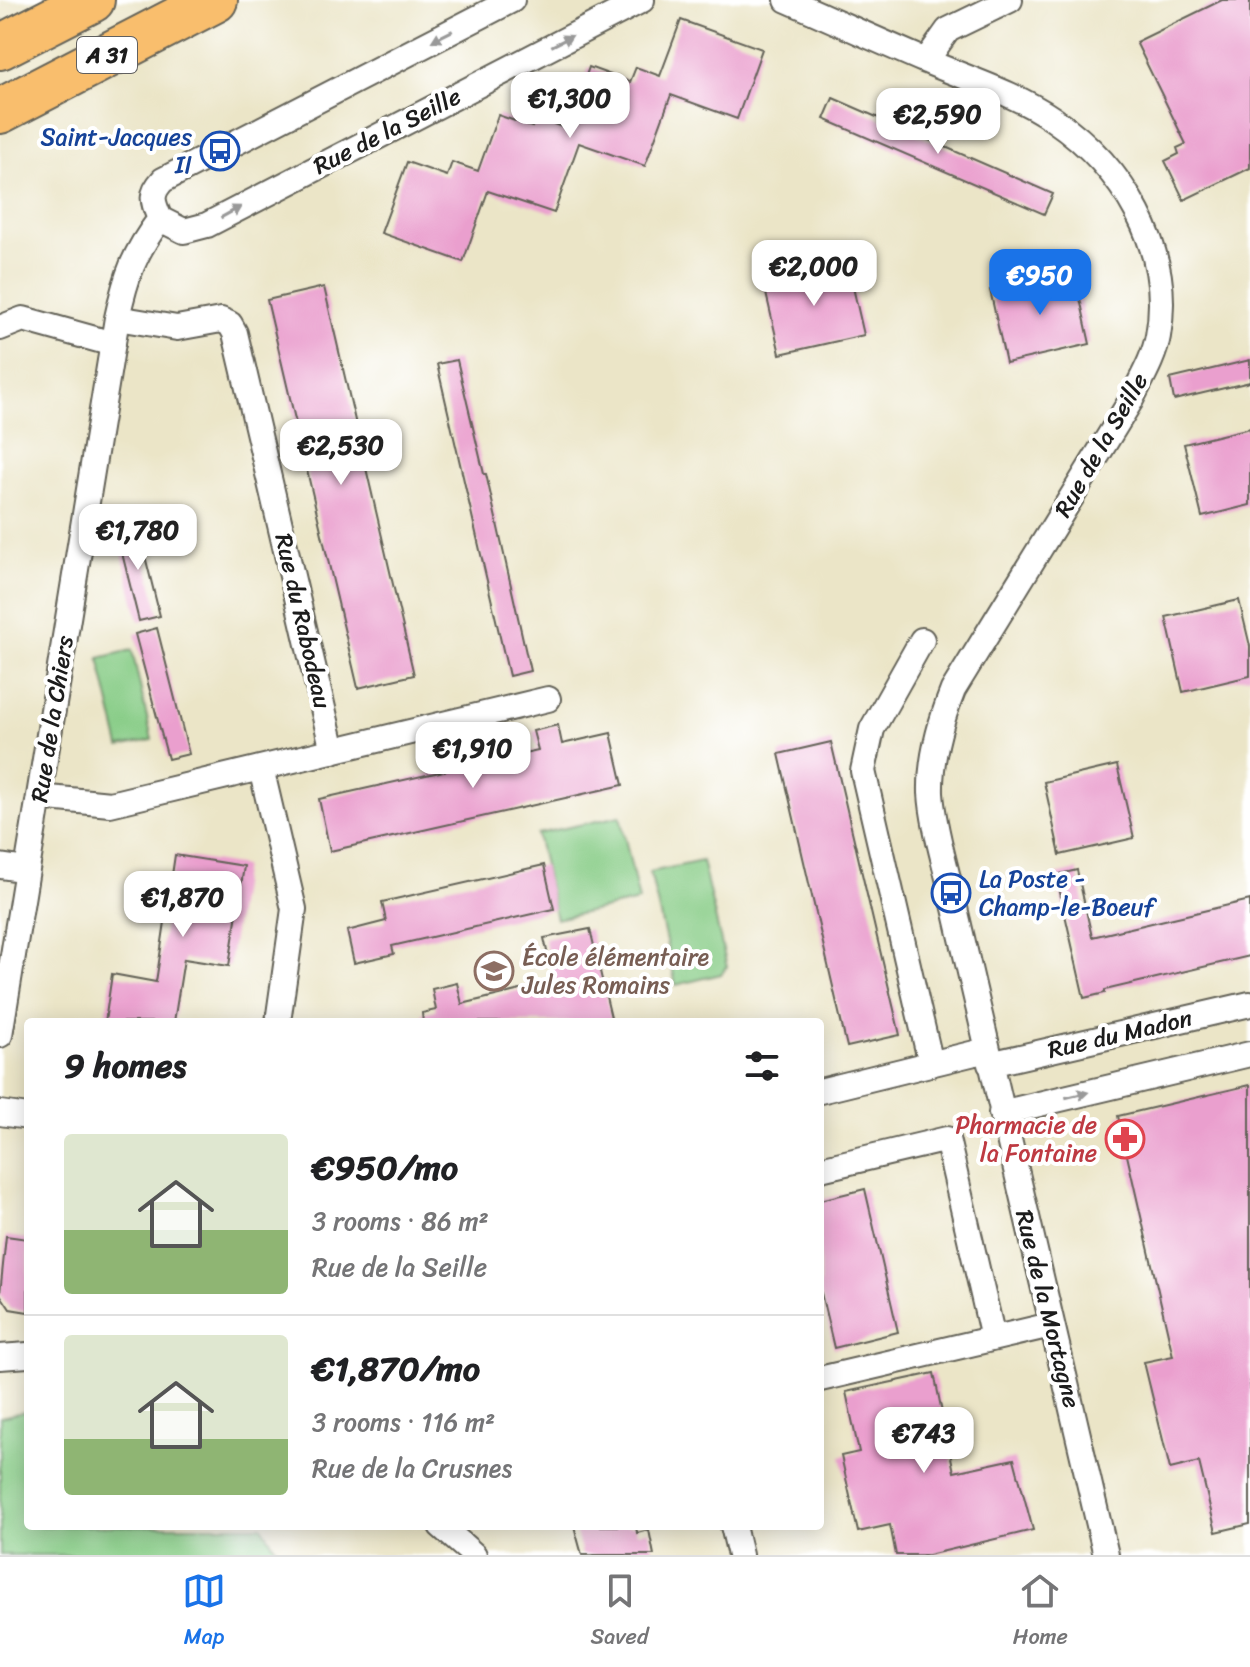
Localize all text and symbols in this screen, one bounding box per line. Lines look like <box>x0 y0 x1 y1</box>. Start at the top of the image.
one-way arrow <box>431 29 454 42</box>
one-way arrow <box>550 35 573 48</box>
road number: A 31 <box>77 37 137 73</box>
pin: €1,300 <box>505 72 635 140</box>
text: €1,300 <box>529 75 611 121</box>
street label: Rue de la Seille <box>305 76 469 186</box>
pin: €2,590 <box>873 88 1003 156</box>
text: €2,590 <box>894 91 982 137</box>
place label: Saint-Jacques II <box>40 116 193 186</box>
bus stop icon: Saint-Jacques II <box>199 130 241 172</box>
one-way arrow <box>220 205 243 219</box>
pin: €2,000 <box>749 240 879 308</box>
text: €2,000 <box>770 243 858 289</box>
pin: €950 <box>993 249 1087 317</box>
text: €950 <box>1007 252 1073 298</box>
street label: Rue de la Seille <box>1042 365 1160 525</box>
pin: €2,530 <box>276 419 406 487</box>
text: €2,530 <box>298 422 384 468</box>
pin: €1,780 <box>73 504 203 572</box>
text: €1,780 <box>97 507 179 553</box>
street label: Rue du Rabodeau <box>262 529 344 713</box>
street label: Rue de la Chiers <box>18 633 86 805</box>
pin: €1,910 <box>408 722 538 790</box>
text: €1,910 <box>434 725 512 771</box>
place label: La Poste - Champ-le-Boeuf <box>979 858 1157 928</box>
pin: €1,870 <box>118 871 248 939</box>
bus stop icon: La Poste - Champ-le-Boeuf <box>930 872 972 914</box>
text: €1,870 <box>142 874 224 920</box>
place label: École élémentaire Jules Romains <box>521 936 710 1006</box>
school or university icon: École élémentaire Jules Romains <box>473 950 515 992</box>
street label: Rue du Madon <box>1044 997 1196 1071</box>
text: 9 homes <box>64 1036 186 1096</box>
icon: filters <box>740 1044 784 1088</box>
one-way arrow <box>1065 1088 1090 1101</box>
place label: Pharmacie de la Fontaine <box>955 1104 1097 1174</box>
pharmacy icon: Pharmacie de la Fontaine <box>1104 1118 1146 1160</box>
text: €950/mo <box>312 1138 458 1198</box>
icon: home <box>128 1166 224 1262</box>
text: 3 rooms · 86 m² <box>312 1198 489 1244</box>
street label: Rue de la Mortagne <box>1003 1205 1093 1413</box>
text: Rue de la Seille <box>312 1244 487 1290</box>
text: €1,870/mo <box>312 1339 480 1399</box>
icon: home <box>128 1367 224 1463</box>
text: 3 rooms · 116 m² <box>312 1399 495 1445</box>
pin: €743 <box>877 1407 971 1475</box>
text: €743 <box>893 1410 955 1456</box>
text: Rue de la Crusnes <box>312 1445 512 1491</box>
tab: Map <box>182 1569 226 1656</box>
tab: Saved <box>591 1569 649 1656</box>
tab: Home <box>1013 1569 1068 1656</box>

